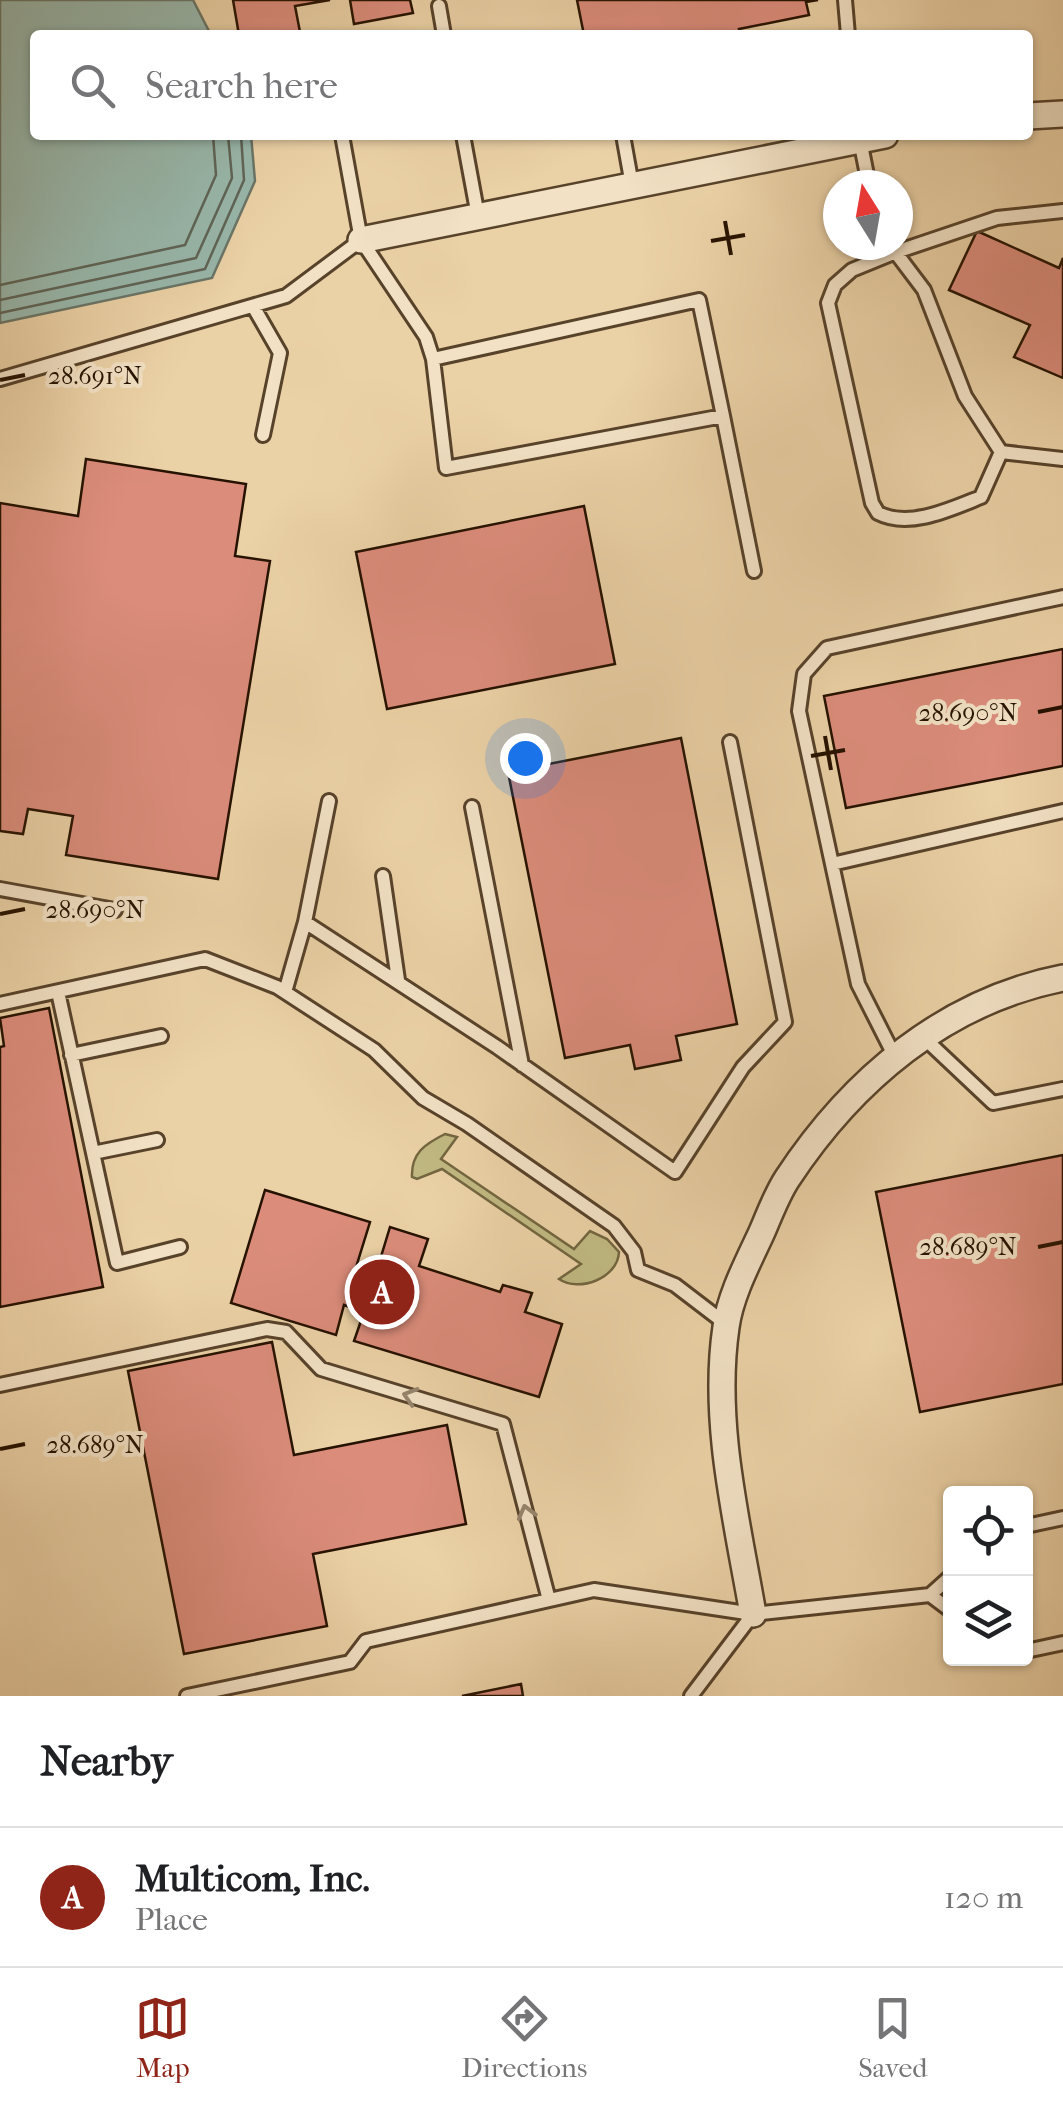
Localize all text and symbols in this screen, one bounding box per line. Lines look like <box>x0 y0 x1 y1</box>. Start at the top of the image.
search box <box>30 30 1033 140</box>
icon: search <box>65 58 120 113</box>
text: Search here <box>145 63 338 108</box>
north arrow <box>823 170 913 260</box>
text: 28.691°N <box>48 361 142 390</box>
text: 28.690°N <box>919 698 1017 727</box>
your location <box>500 733 551 784</box>
text: 28.690°N <box>46 895 144 924</box>
text: 28.689°N <box>919 1232 1017 1261</box>
pin: A <box>350 1254 414 1330</box>
one-way arrow <box>402 1387 419 1408</box>
text: 28.689°N <box>46 1430 144 1459</box>
map controls <box>943 1486 1033 1666</box>
button: locate <box>943 1486 1033 1576</box>
one-way arrow <box>516 1504 537 1521</box>
button: layers <box>943 1576 1033 1666</box>
text: Nearby <box>40 1737 172 1786</box>
text: Multicom, Inc. <box>135 1856 370 1901</box>
text: A <box>62 1879 83 1916</box>
text: 120 m <box>944 1879 1023 1916</box>
text: Place <box>135 1901 208 1938</box>
tab: Map <box>135 1991 190 2084</box>
tab: Directions <box>461 1991 587 2084</box>
tab: Saved <box>858 1991 928 2084</box>

